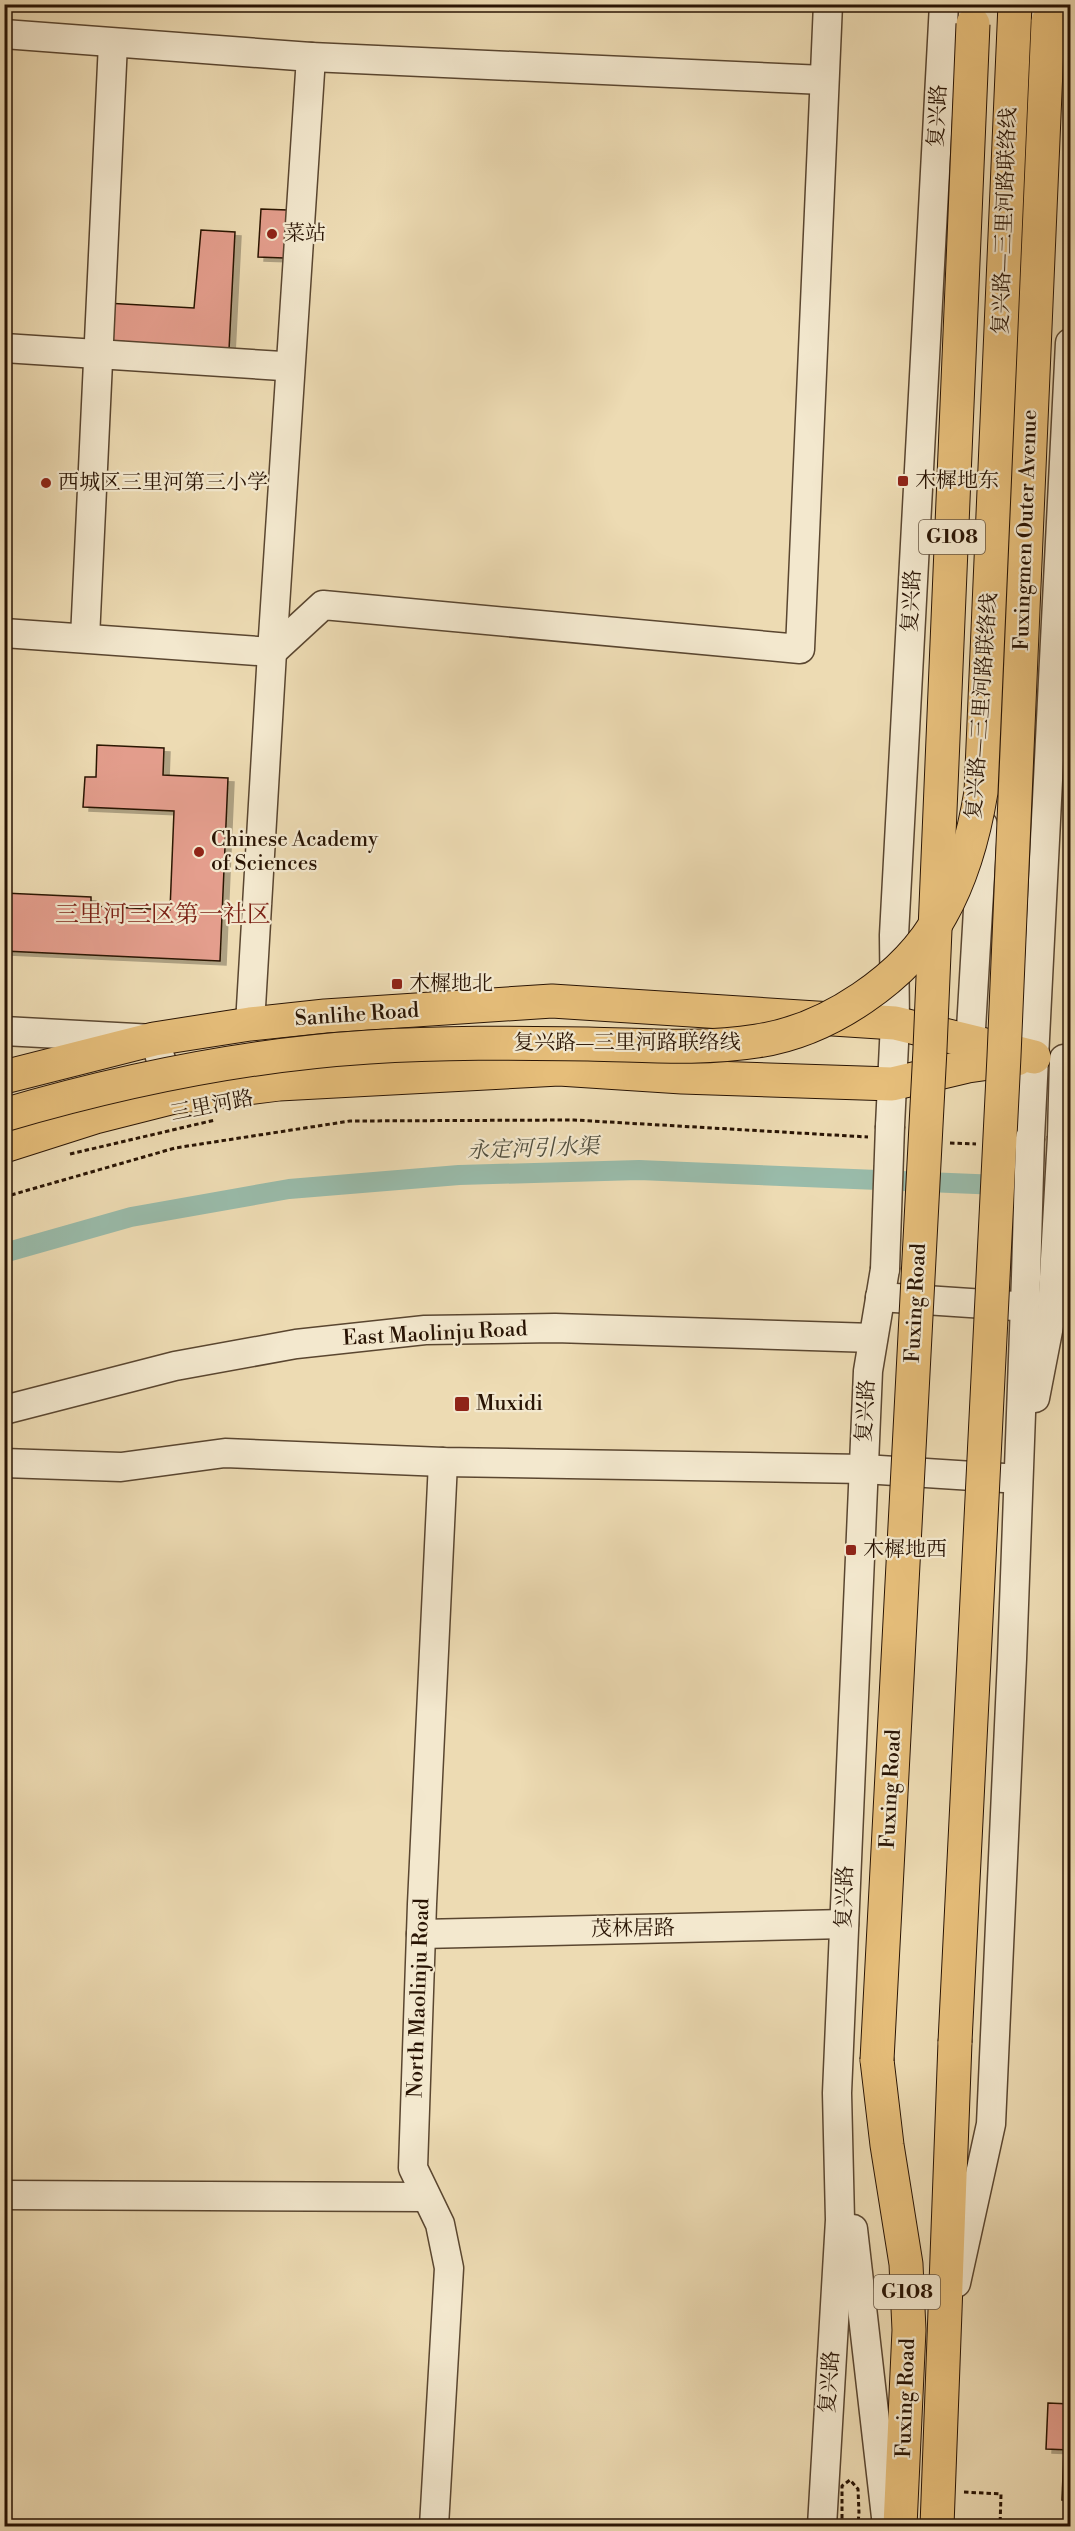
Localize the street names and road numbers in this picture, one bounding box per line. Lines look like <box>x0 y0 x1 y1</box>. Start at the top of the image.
street label: 复兴路 <box>923 84 953 148</box>
street label: 复兴路—三里河路联络线 <box>988 107 1022 335</box>
street label: Fuxingmen Outer Avenue <box>1009 409 1043 651</box>
road number: G108 <box>919 520 985 554</box>
street label: 复兴路 <box>897 569 927 633</box>
street label: 复兴路—三里河路联络线 <box>961 592 1003 820</box>
street label: Sanlihe Road <box>294 998 420 1032</box>
street label: 复兴路—三里河路联络线 <box>513 1030 741 1056</box>
street label: 三里河路 <box>168 1085 256 1127</box>
street label: Fuxing Road <box>900 1243 932 1363</box>
street label: East Maolinju Road <box>342 1316 528 1352</box>
street label: 复兴路 <box>851 1379 881 1443</box>
street label: Fuxing Road <box>875 1729 907 1849</box>
street label: 复兴路 <box>831 1865 859 1929</box>
street label: North Maolinju Road <box>403 1898 435 2098</box>
street label: 茂林居路 <box>591 1915 675 1943</box>
road number: G108 <box>874 2275 940 2309</box>
street label: Fuxing Road <box>891 2338 921 2458</box>
street label: 复兴路 <box>815 2350 845 2414</box>

